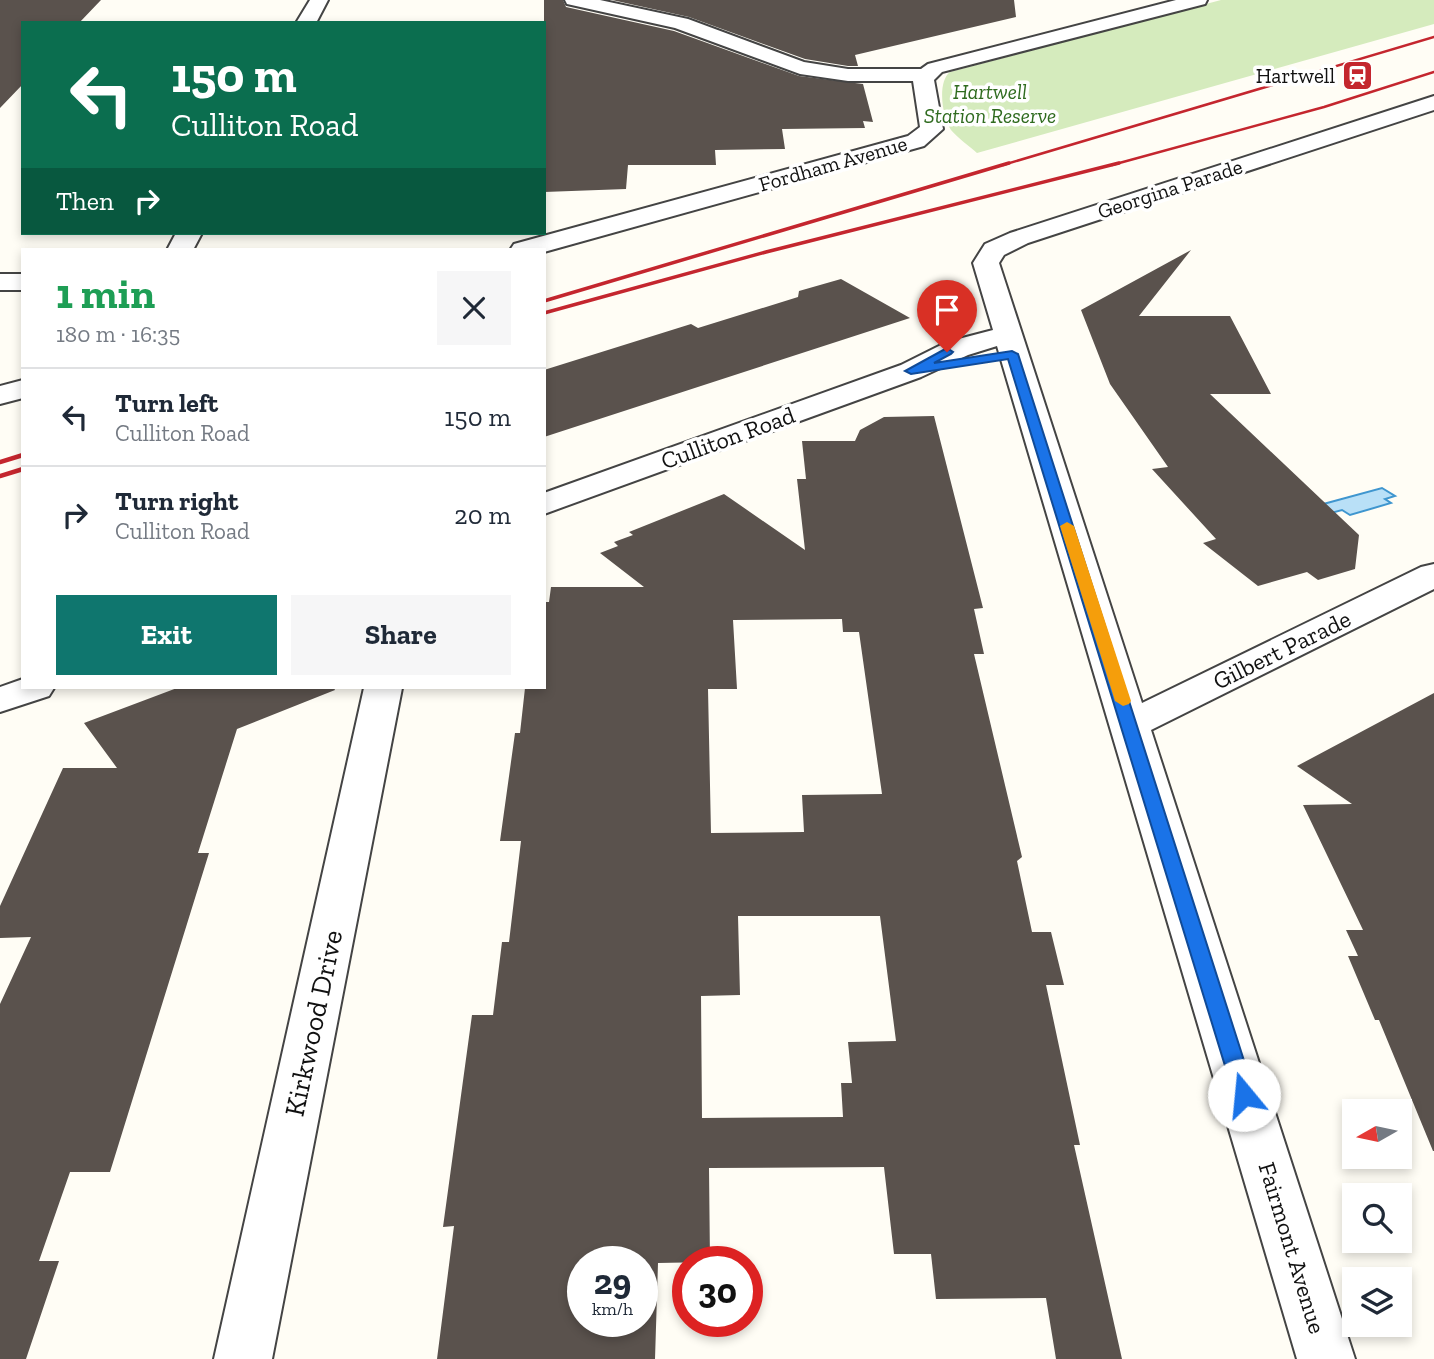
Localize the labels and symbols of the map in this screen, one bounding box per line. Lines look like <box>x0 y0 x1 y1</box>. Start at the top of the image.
station icon: Hartwell <box>1341 59 1375 93</box>
place label: Hartwell <box>1256 63 1335 88</box>
park label: Hartwell Station Reserve <box>924 79 1056 128</box>
street label: Fordham Avenue <box>756 130 910 197</box>
street label: Georgina Parade <box>1094 153 1246 224</box>
pin <box>917 280 977 352</box>
street label: Culliton Road <box>657 400 799 475</box>
street label: Gilbert Parade <box>1208 604 1355 695</box>
street label: Kirkwood Drive <box>278 927 349 1119</box>
position arrow <box>1207 1058 1281 1132</box>
north arrow <box>1342 1099 1412 1169</box>
street label: Fairmont Avenue <box>1253 1159 1332 1337</box>
speed limit sign: 30 <box>672 1246 763 1337</box>

